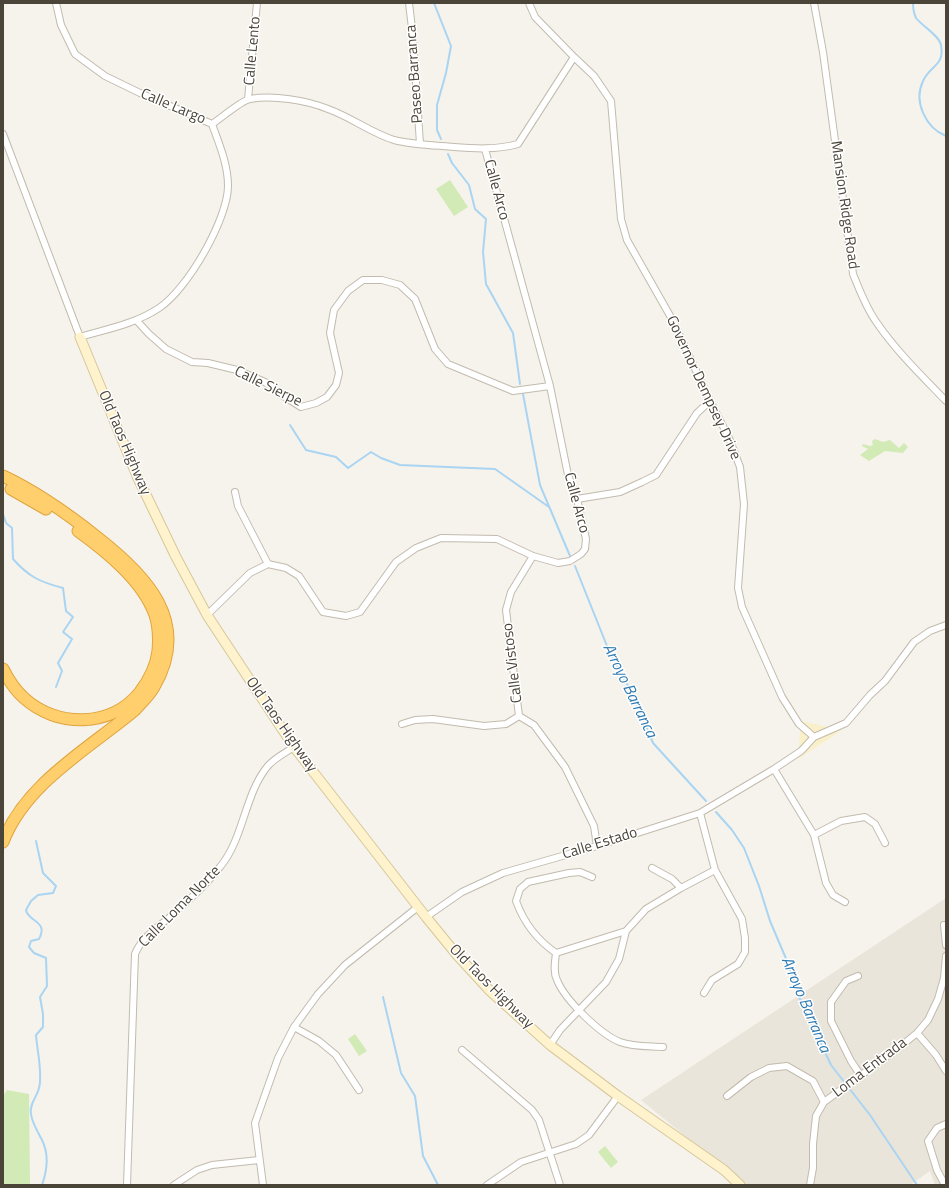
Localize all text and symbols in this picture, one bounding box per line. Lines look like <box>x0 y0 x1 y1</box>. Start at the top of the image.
street label: Calle Lento <box>241 16 265 86</box>
street label: Paseo Barranca <box>403 24 427 124</box>
street label: Calle Largo <box>138 85 208 129</box>
street label: Mansion Ridge Road <box>826 140 862 270</box>
street label: Calle Arco <box>479 158 513 222</box>
street label: Governor Dempsey Drive <box>662 313 744 463</box>
street label: Calle Sierpe <box>231 363 305 411</box>
street label: Old Taos Highway <box>94 388 154 498</box>
street label: Calle Arco <box>559 471 593 535</box>
street label: Calle Vistoso <box>499 622 527 704</box>
water label: Arroyo Barranca <box>598 641 660 741</box>
street label: Old Taos Highway <box>242 674 320 776</box>
street label: Calle Estado <box>560 824 640 864</box>
street label: Calle Loma Norte <box>135 862 225 952</box>
street label: Old Taos Highway <box>445 941 537 1033</box>
water label: Arroyo Barranca <box>776 954 834 1056</box>
street label: Loma Entrada <box>829 1034 911 1102</box>

